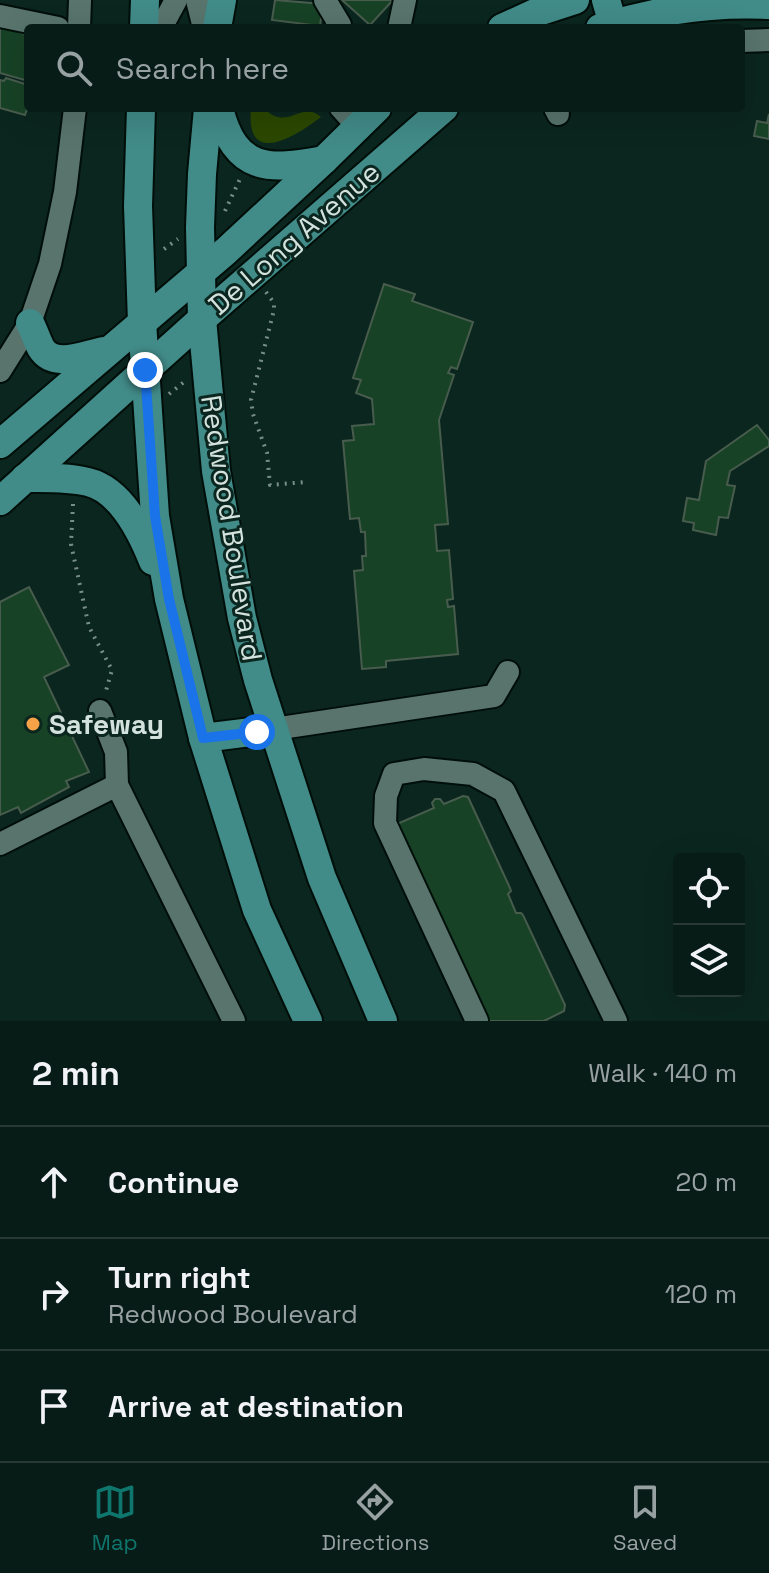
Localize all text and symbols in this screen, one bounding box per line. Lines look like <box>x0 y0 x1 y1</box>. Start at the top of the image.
search box <box>24 24 745 112</box>
icon: search <box>52 46 96 90</box>
text: Search here <box>116 49 289 88</box>
street label: De Long Avenue <box>201 154 387 322</box>
route end <box>127 352 163 388</box>
street label: Redwood Boulevard <box>193 392 271 664</box>
place label: Safeway <box>49 706 164 742</box>
route start <box>239 714 275 750</box>
marker: Safeway <box>24 715 42 733</box>
map controls <box>673 853 745 997</box>
button: locate <box>673 853 745 925</box>
button: layers <box>673 925 745 997</box>
text: 2 min <box>32 1052 120 1095</box>
text: Walk · 140 m <box>588 1056 737 1090</box>
icon: ahead <box>32 1160 76 1204</box>
text: Continue <box>108 1163 239 1202</box>
text: 20 m <box>676 1165 737 1199</box>
text: Turn right <box>108 1258 251 1297</box>
icon: right <box>32 1272 76 1316</box>
text: 120 m <box>665 1277 737 1311</box>
text: Redwood Boulevard <box>108 1297 358 1331</box>
icon: arrive <box>32 1384 76 1428</box>
text: Arrive at destination <box>108 1387 404 1426</box>
tab: Map <box>92 1480 138 1556</box>
tab: Directions <box>321 1480 429 1556</box>
tab: Saved <box>613 1480 677 1556</box>

